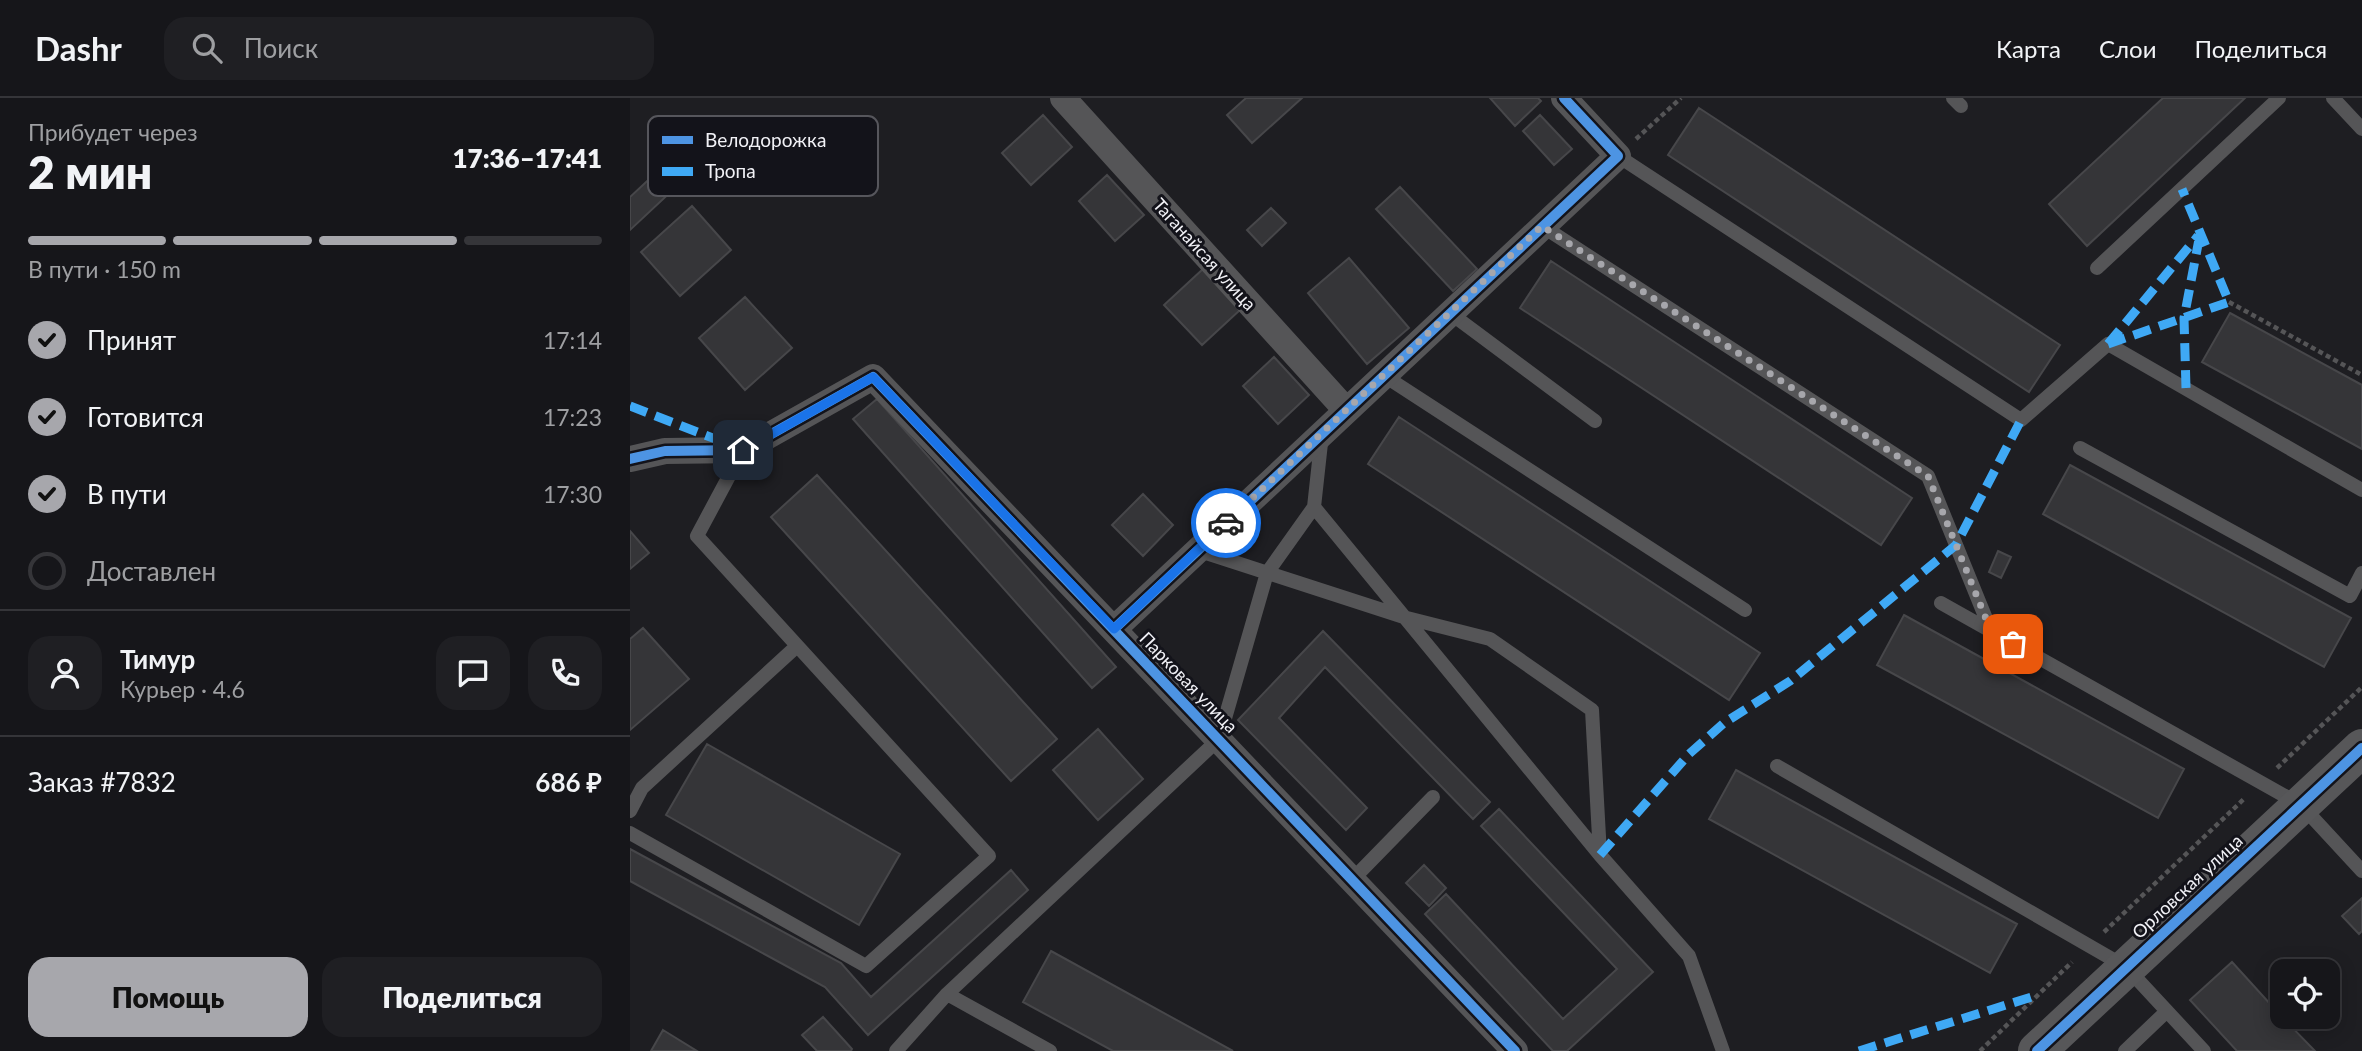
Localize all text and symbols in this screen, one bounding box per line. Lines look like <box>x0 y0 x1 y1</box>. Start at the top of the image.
search box <box>164 17 654 80</box>
text: Dashr <box>35 28 122 68</box>
icon: search <box>188 29 226 67</box>
text: Поиск <box>244 32 318 64</box>
text: Карта <box>1996 34 2061 63</box>
text: Слои <box>2099 34 2156 63</box>
text: Поделиться <box>2194 34 2327 63</box>
legend <box>648 116 878 196</box>
text: Прибудет через <box>28 118 198 146</box>
text: Велодорожка <box>705 128 826 151</box>
text: 17:36–17:41 <box>452 142 602 174</box>
text: 2 мин <box>28 144 152 199</box>
text: Тропа <box>705 159 756 182</box>
street label: Таганайсая улица <box>1149 193 1261 315</box>
text: В пути · 150 m <box>28 255 181 283</box>
icon: check <box>28 321 66 359</box>
text: Принят <box>87 324 176 356</box>
text: 17:14 <box>543 326 602 354</box>
icon: check <box>28 398 66 436</box>
text: Готовится <box>87 401 204 433</box>
text: 17:23 <box>543 403 602 431</box>
pin <box>713 420 773 480</box>
icon: home <box>724 431 762 469</box>
icon: check <box>28 475 66 513</box>
text: В пути <box>87 478 167 510</box>
text: 17:30 <box>543 480 602 508</box>
courier <box>1191 488 1261 558</box>
icon: car <box>1207 504 1245 542</box>
text: Доставлен <box>87 555 216 587</box>
pin <box>1983 614 2043 674</box>
icon: bag <box>1994 625 2032 663</box>
street label: Парковая улица <box>1135 627 1243 737</box>
button: person <box>28 636 102 710</box>
button: chat <box>436 636 510 710</box>
button: phone <box>528 636 602 710</box>
text: Тимур <box>120 643 195 675</box>
text: Курьер · 4.6 <box>120 675 245 703</box>
text: Заказ #7832 <box>28 766 176 798</box>
text: 686 ₽ <box>535 766 602 798</box>
street label: Орловская улица <box>2127 829 2247 943</box>
button: Помощь <box>28 957 308 1037</box>
button: Поделиться <box>322 957 602 1037</box>
map controls <box>2270 959 2340 1029</box>
button: locate <box>2270 959 2340 1029</box>

